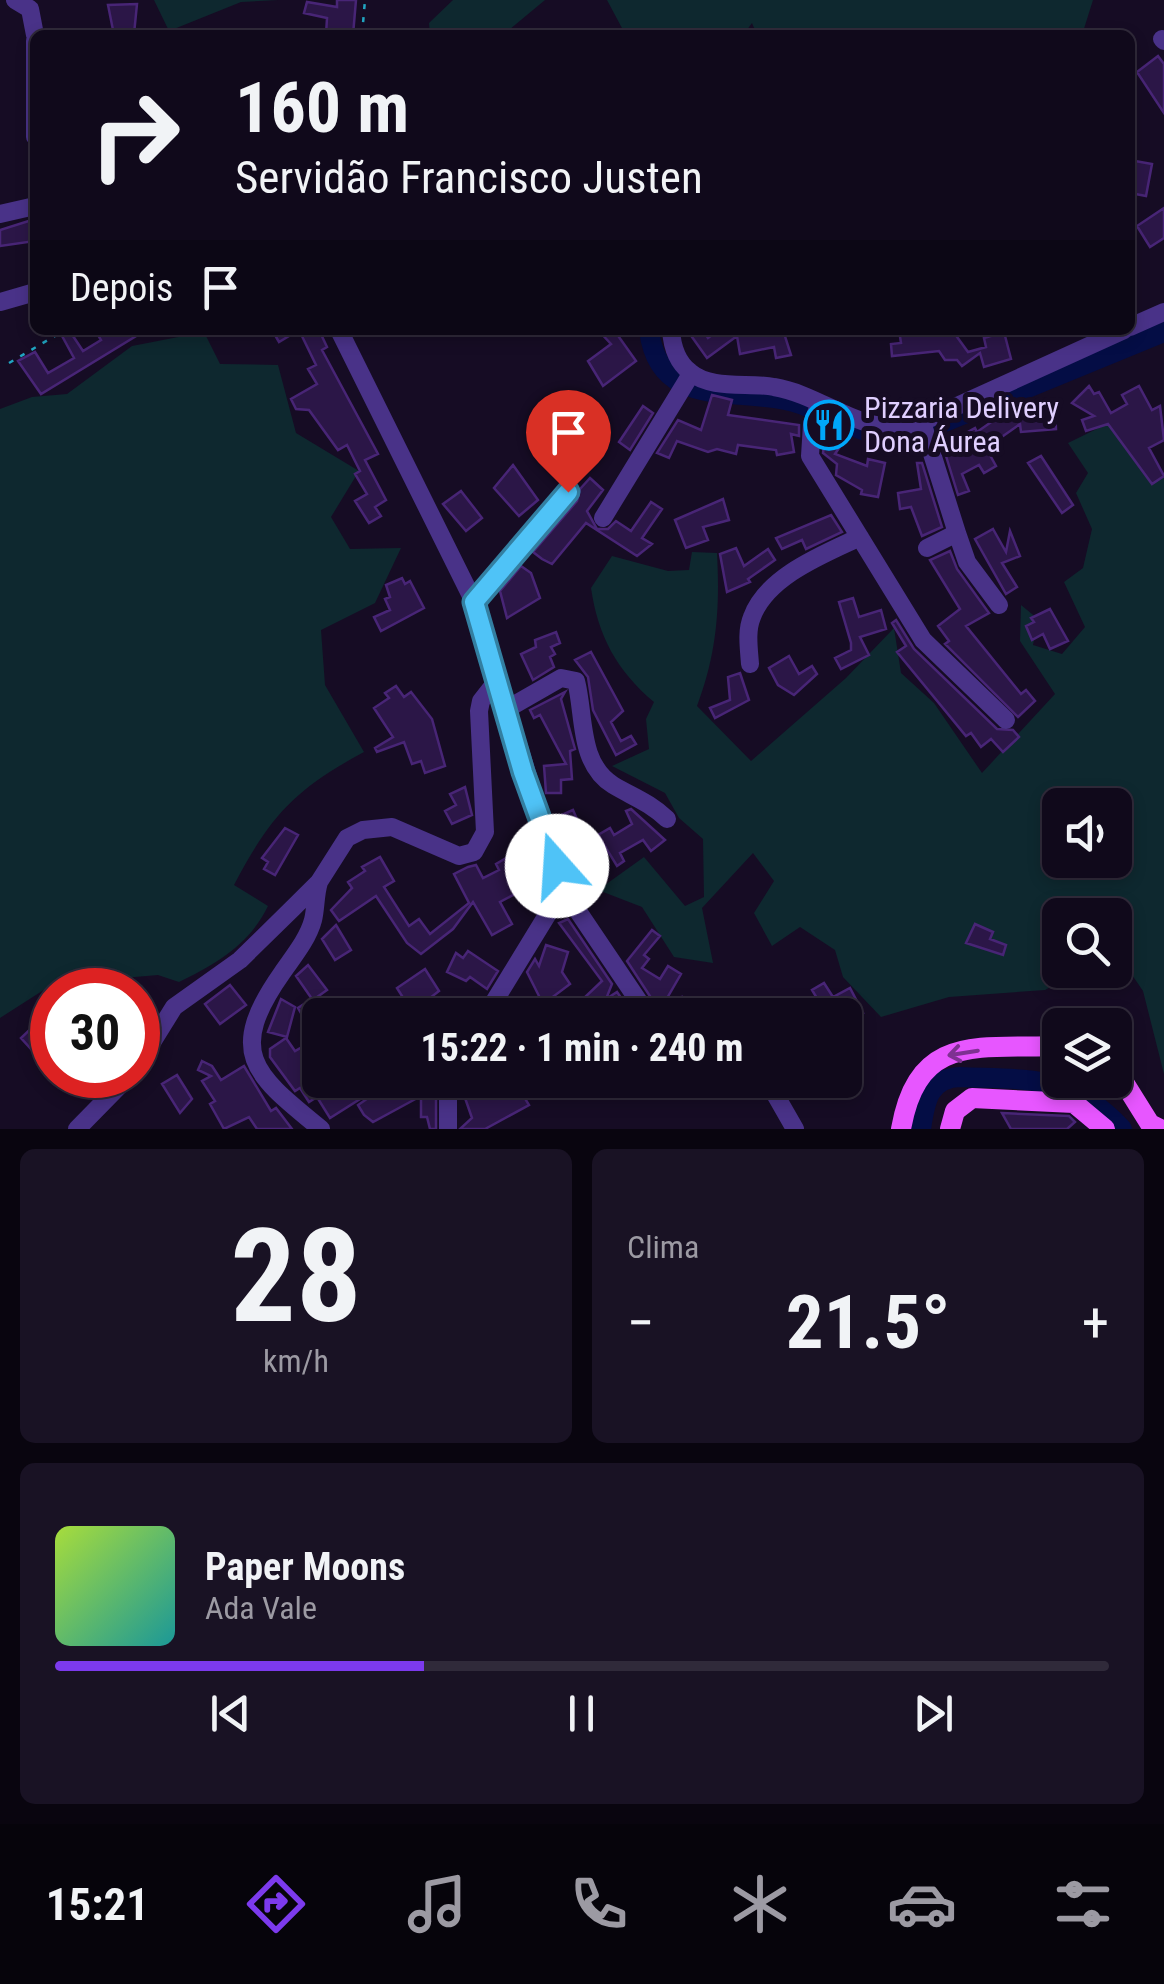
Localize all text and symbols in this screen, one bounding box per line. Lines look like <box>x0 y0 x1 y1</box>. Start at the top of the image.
text: 160 m <box>235 67 409 149</box>
icon: right <box>70 70 200 200</box>
text: Servidão Francisco Justen <box>235 151 703 204</box>
icon: arrive <box>193 260 248 315</box>
text: Depois <box>70 266 173 310</box>
pin <box>526 390 611 493</box>
place label: Pizzaria Delivery Dona Áurea <box>864 390 1059 459</box>
restaurant icon: Pizzaria Delivery Dona Áurea <box>803 399 855 451</box>
icon: arrive <box>541 405 596 460</box>
map controls <box>1042 788 1132 1098</box>
button: sound <box>1042 788 1132 878</box>
position arrow <box>505 814 609 918</box>
button: search <box>1042 898 1132 988</box>
speed limit sign: 30 <box>30 968 160 1098</box>
button: layers <box>1042 1008 1132 1098</box>
text: 15:22 · 1 min · 240 m <box>421 1026 743 1070</box>
one-way arrow <box>947 1044 980 1063</box>
text: 28 <box>230 1200 362 1353</box>
text: Clima <box>627 1228 699 1266</box>
text: 21.5° <box>786 1278 950 1366</box>
text: − <box>627 1291 655 1355</box>
text: + <box>1082 1291 1109 1355</box>
text: km/h <box>263 1342 329 1380</box>
text: Paper Moons <box>205 1545 405 1589</box>
text: Ada Vale <box>205 1589 317 1627</box>
icon: previous <box>203 1686 258 1741</box>
icon: pause <box>554 1686 609 1741</box>
icon: next <box>906 1686 961 1741</box>
icon: directions <box>241 1869 311 1939</box>
icon: music <box>402 1869 472 1939</box>
icon: phone <box>564 1869 634 1939</box>
icon: climate <box>725 1869 795 1939</box>
icon: car <box>887 1869 957 1939</box>
icon: filters <box>1048 1869 1118 1939</box>
text: 15:21 <box>46 1878 149 1931</box>

